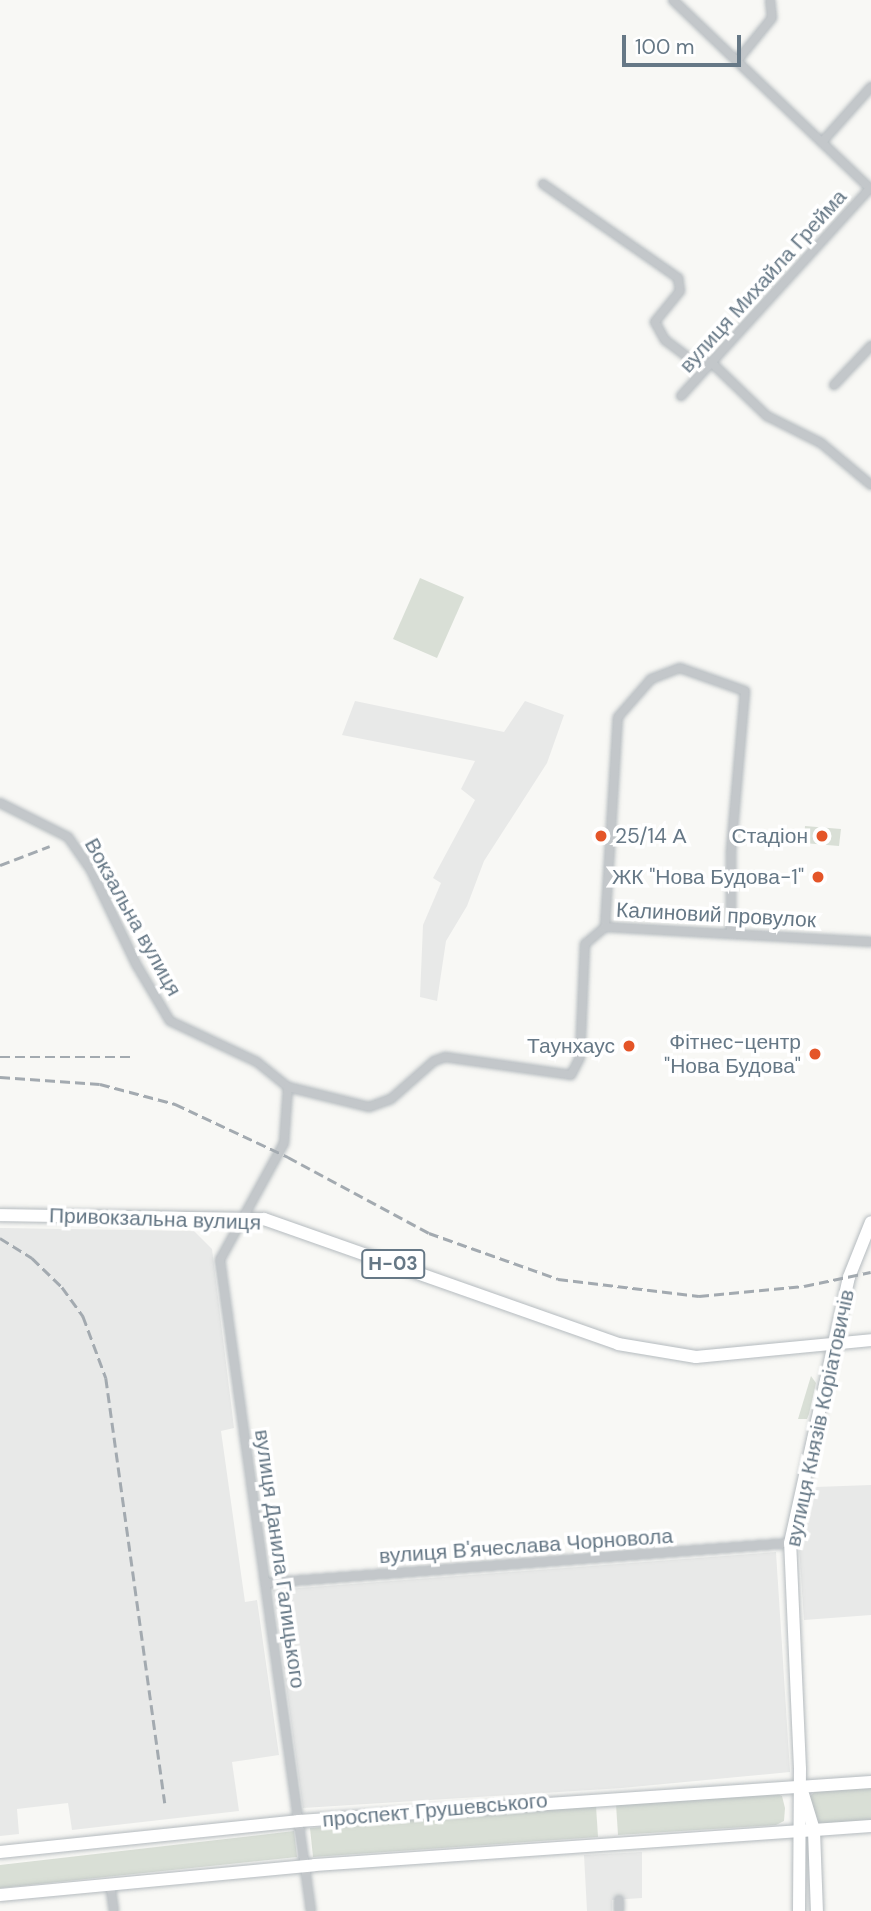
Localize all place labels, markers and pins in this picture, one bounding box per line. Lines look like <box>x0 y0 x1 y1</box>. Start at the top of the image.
place label: 25/14 А <box>615 823 686 849</box>
place label: Стадіон <box>732 823 808 849</box>
marker: 25/14 А <box>593 828 609 844</box>
marker: Стадіон <box>814 828 830 844</box>
place label: ЖК "Нова Будова-1" <box>612 864 804 890</box>
marker: ЖК "Нова Будова-1" <box>810 869 826 885</box>
place label: Фітнес-центр "Нова Будова" <box>664 1029 801 1079</box>
place label: Таунхаус <box>527 1033 615 1059</box>
marker: Таунхаус <box>621 1038 637 1054</box>
marker: Фітнес-центр "Нова Будова" <box>807 1046 823 1062</box>

